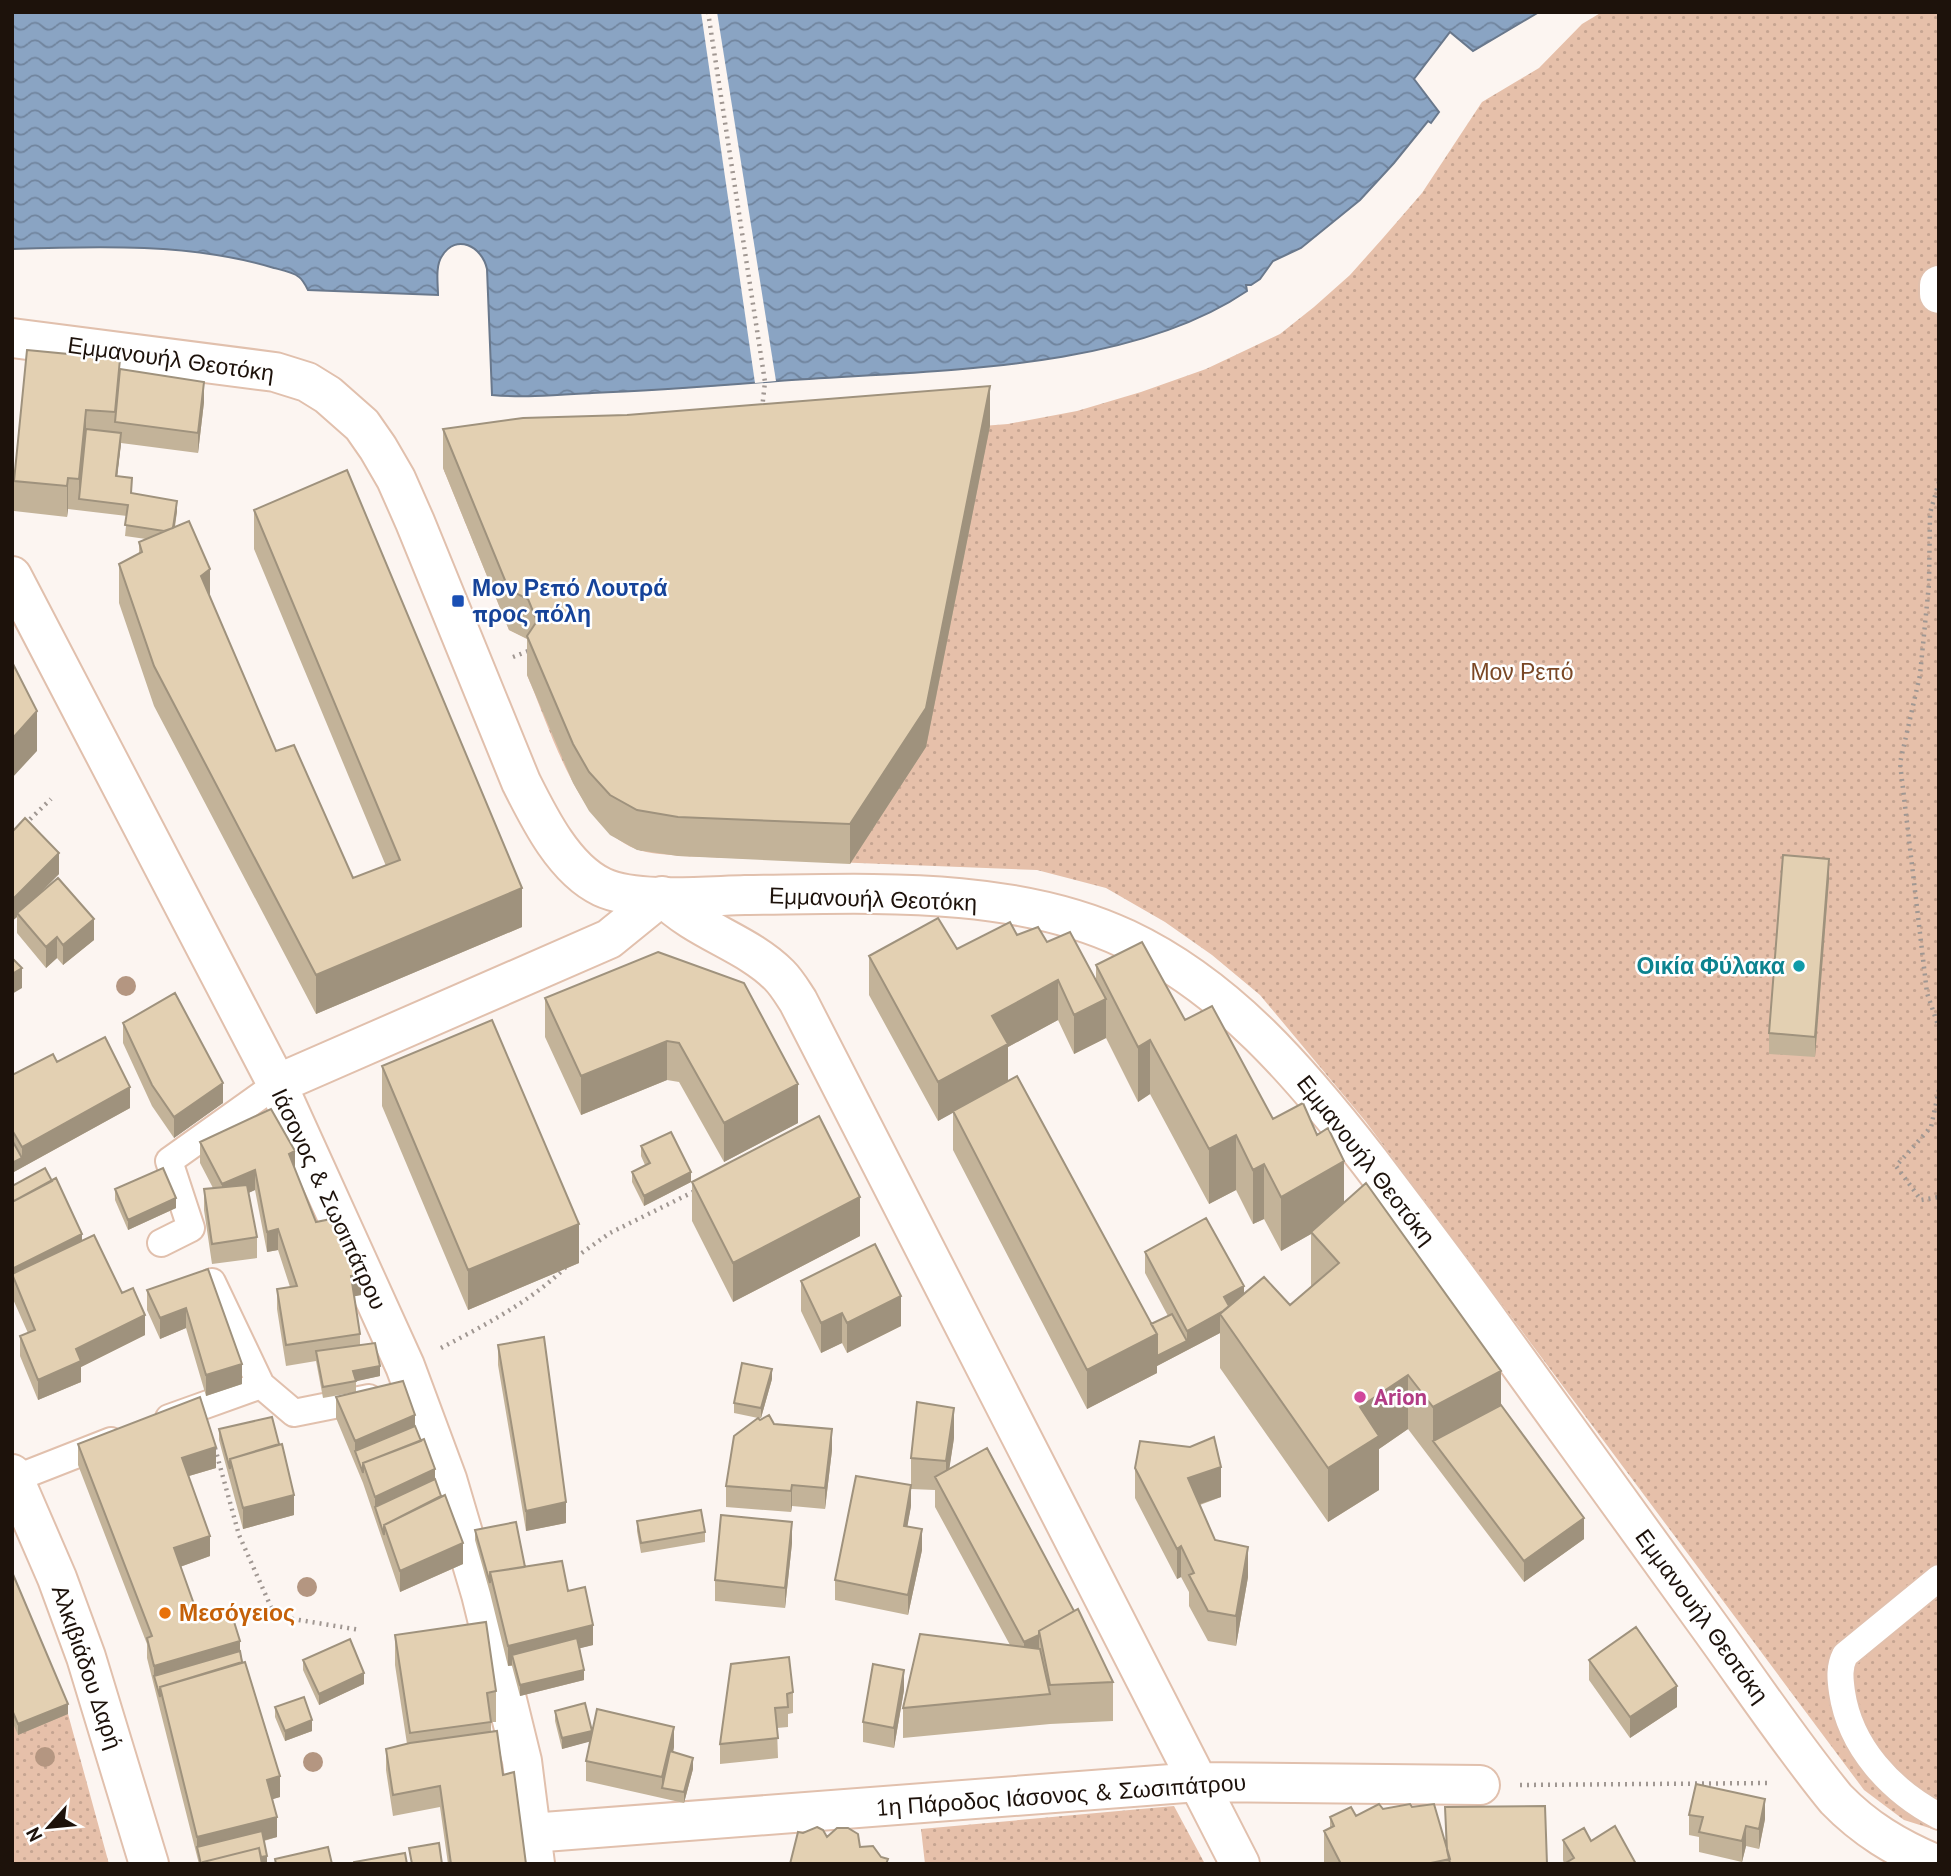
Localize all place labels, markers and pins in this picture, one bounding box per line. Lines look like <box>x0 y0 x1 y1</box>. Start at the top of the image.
place label: Μον Ρεπό Λουτρά προς πόλη <box>472 573 667 628</box>
marker: Μον Ρεπό Λουτρά προς πόλη <box>450 593 466 609</box>
place label: Οικία Φύλακα <box>1636 951 1785 980</box>
marker: Οικία Φύλακα <box>1791 958 1807 974</box>
place label: Arion <box>1374 1382 1427 1411</box>
marker: Arion <box>1352 1389 1368 1405</box>
place label: Μεσόγειος <box>179 1598 295 1627</box>
marker: Μεσόγειος <box>157 1605 173 1621</box>

